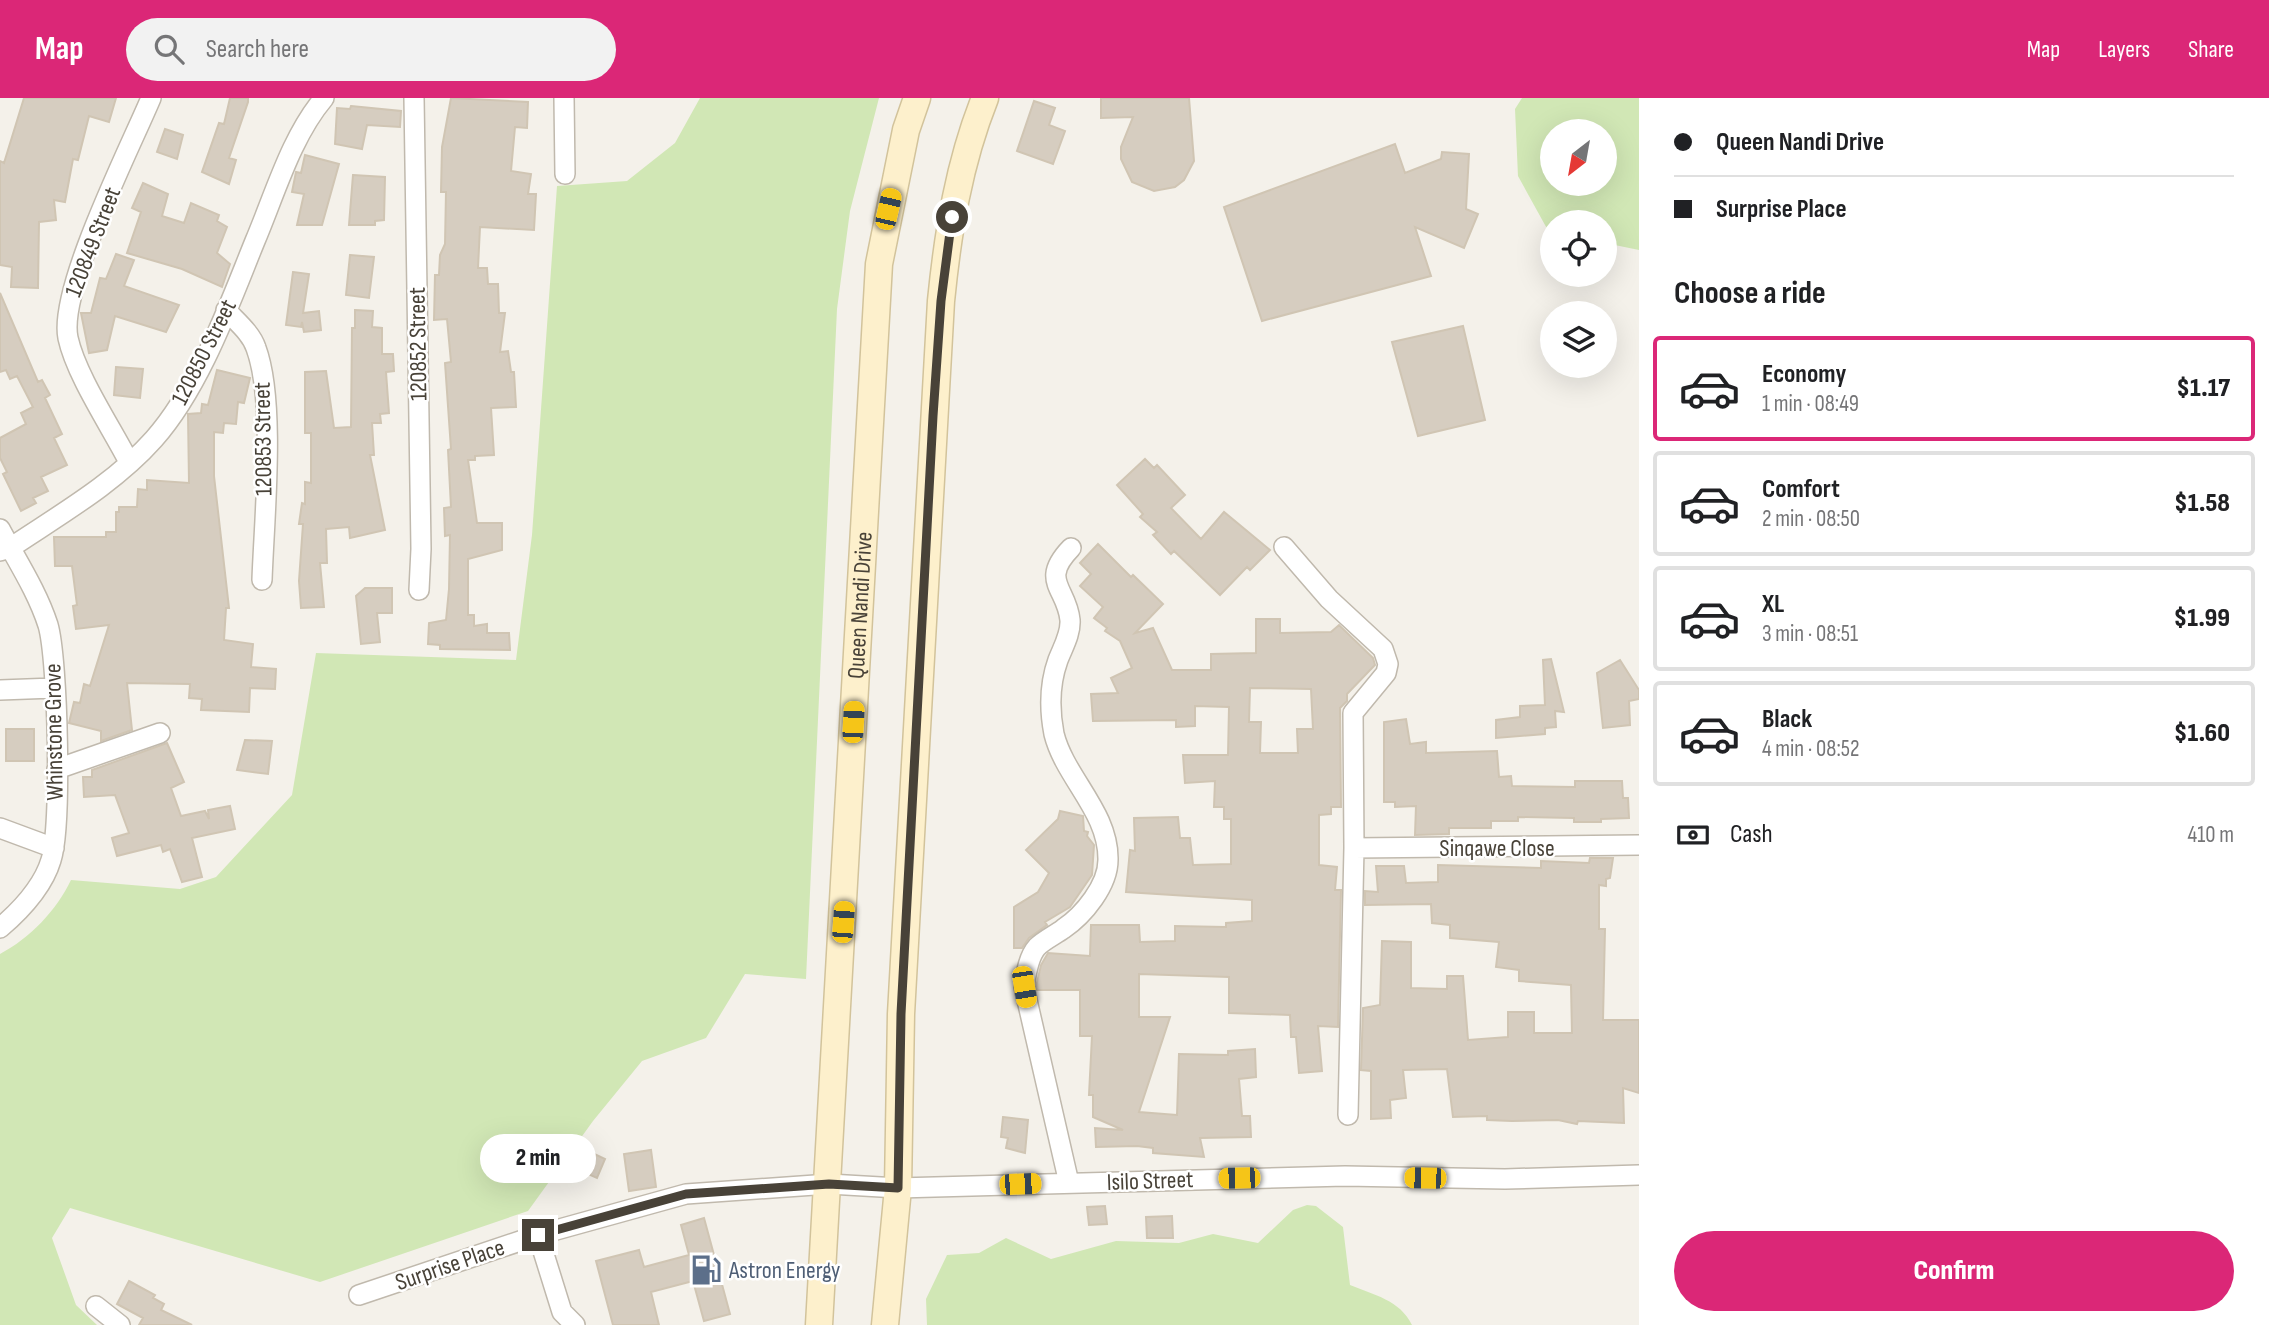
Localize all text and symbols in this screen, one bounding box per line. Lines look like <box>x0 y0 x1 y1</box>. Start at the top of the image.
search box <box>126 18 616 81</box>
text: Map <box>35 29 84 69</box>
icon: search <box>150 30 188 68</box>
text: Search here <box>206 34 309 65</box>
text: Map <box>2027 35 2060 64</box>
text: Layers <box>2098 35 2150 64</box>
text: Share <box>2188 35 2234 64</box>
north arrow <box>1540 119 1617 196</box>
map controls <box>1540 119 1617 378</box>
text: Queen Nandi Drive <box>1716 127 1884 158</box>
street label: 120849 Street <box>59 183 127 301</box>
car <box>874 186 903 232</box>
text: Surprise Place <box>1716 194 1847 225</box>
route start <box>936 201 968 233</box>
button: locate <box>1540 210 1617 287</box>
text: Choose a ride <box>1674 274 1826 313</box>
street label: 120852 Street <box>403 287 433 401</box>
street label: 120850 Street <box>165 294 243 410</box>
button: layers <box>1540 301 1617 378</box>
icon: car <box>1678 357 1741 420</box>
text: Economy <box>1762 359 1846 390</box>
text: $1.17 <box>2177 373 2230 404</box>
street label: 120853 Street <box>248 382 278 496</box>
text: 1 min · 08:49 <box>1762 390 1859 418</box>
icon: car <box>1678 472 1741 535</box>
text: Comfort <box>1762 474 1840 505</box>
text: $1.58 <box>2174 488 2230 519</box>
text: 2 min · 08:50 <box>1762 505 1860 533</box>
street label: Queen Nandi Drive <box>841 531 878 680</box>
icon: car <box>1678 587 1741 650</box>
text: XL <box>1762 589 1784 620</box>
text: $1.99 <box>2174 603 2230 634</box>
text: 3 min · 08:51 <box>1762 620 1858 648</box>
street label: Whinstone Grove <box>38 663 70 801</box>
car <box>842 700 865 744</box>
icon: car <box>1678 702 1741 765</box>
text: Black <box>1762 704 1812 735</box>
text: $1.60 <box>2174 718 2230 749</box>
text: 4 min · 08:52 <box>1762 735 1859 763</box>
icon: cash <box>1674 816 1712 854</box>
text: Cash <box>1730 819 1773 850</box>
text: 410 m <box>2188 821 2234 849</box>
street label: Sinqawe Close <box>1439 834 1555 863</box>
car <box>832 900 855 944</box>
car <box>1011 965 1038 1009</box>
callout: 2 min <box>480 1134 596 1182</box>
text: 2 min <box>516 1144 560 1172</box>
street label: Isilo Street <box>1106 1165 1194 1197</box>
car <box>1218 1167 1261 1189</box>
car <box>1404 1167 1447 1189</box>
car <box>999 1173 1042 1195</box>
route end <box>522 1219 554 1251</box>
button: Confirm <box>1674 1231 2234 1311</box>
street label: Surprise Place <box>392 1233 508 1297</box>
fuel station icon: Astron Energy <box>689 1253 723 1287</box>
place label: Astron Energy <box>728 1256 840 1285</box>

